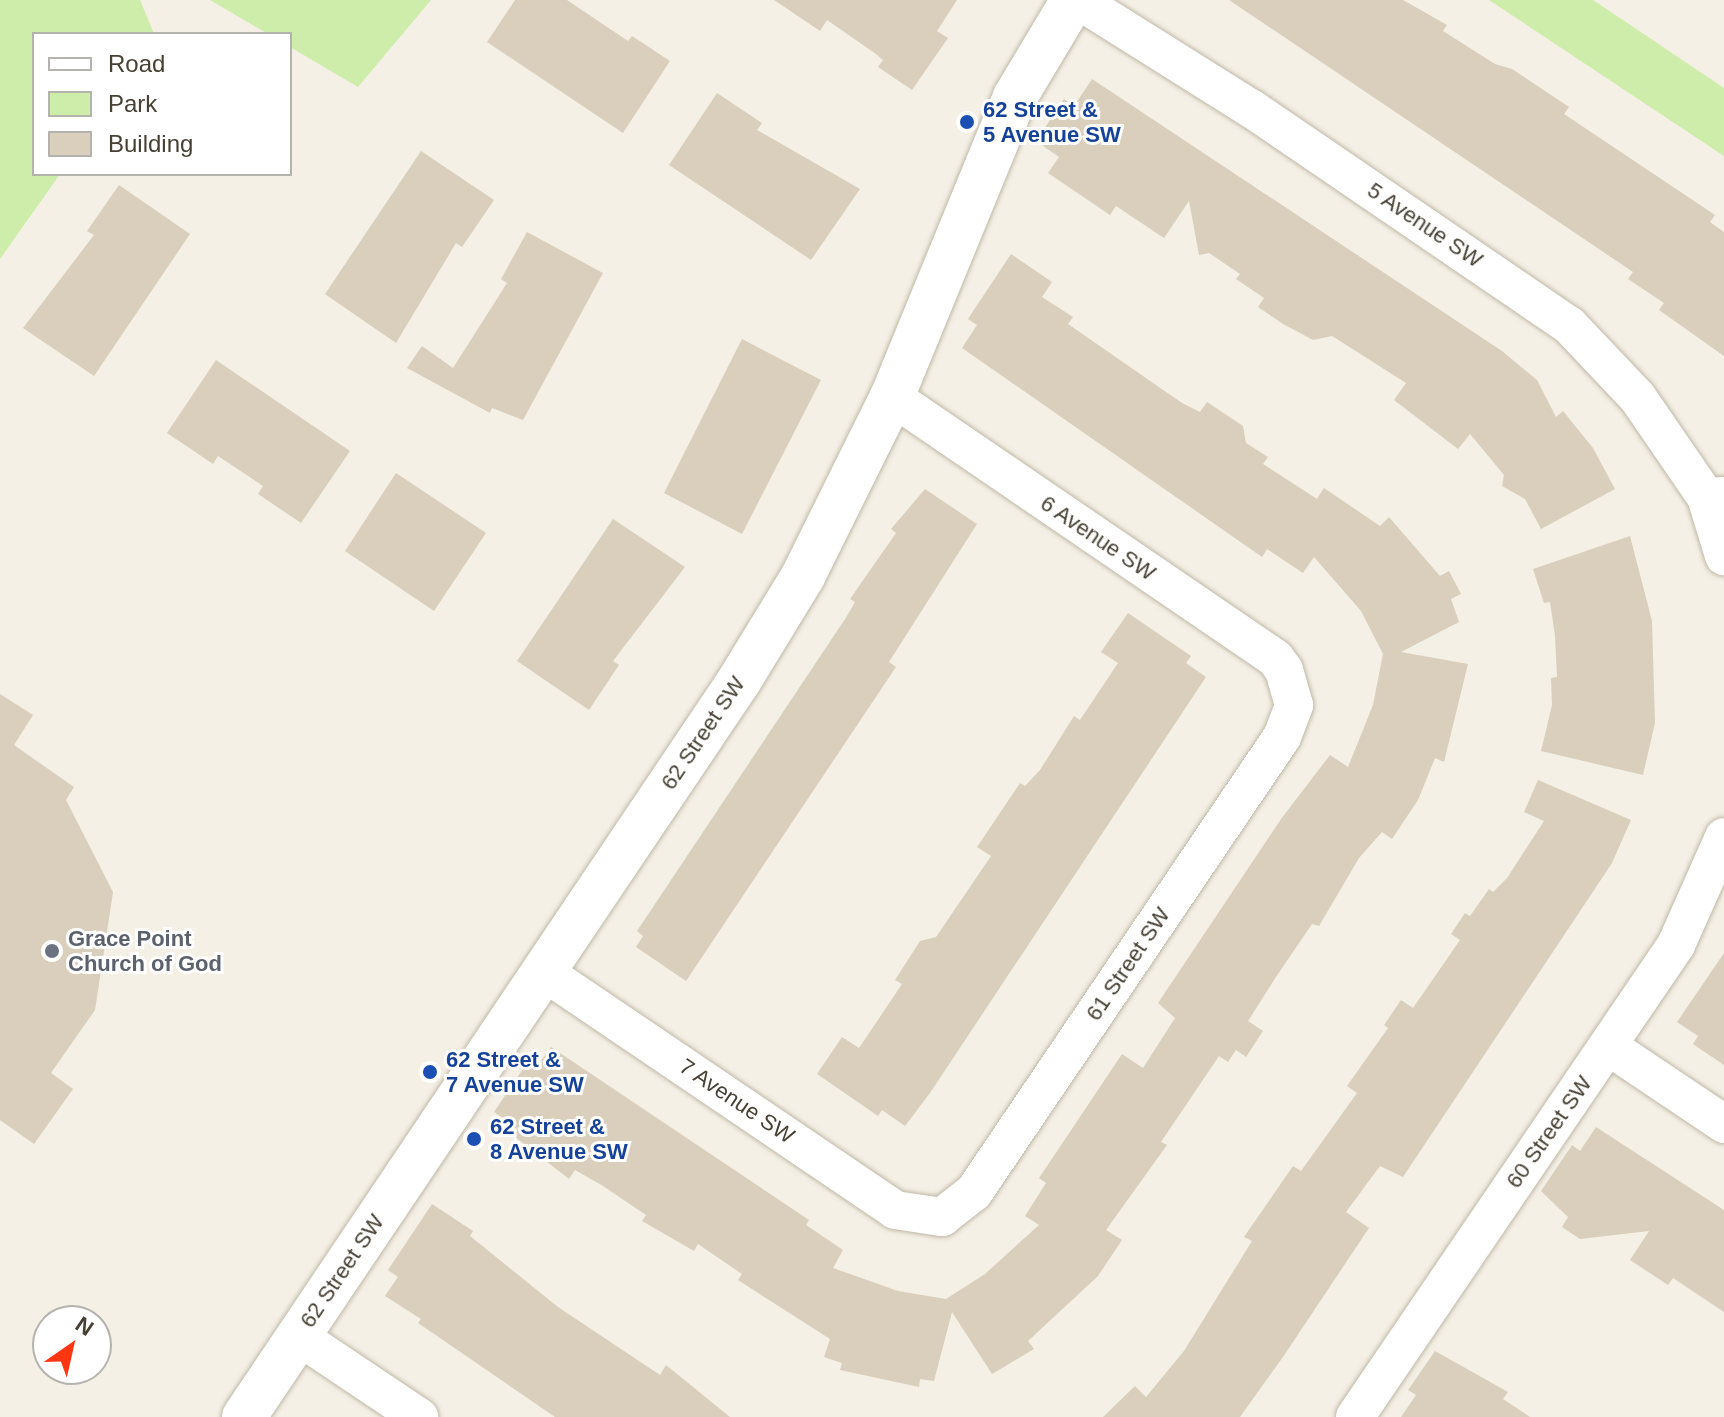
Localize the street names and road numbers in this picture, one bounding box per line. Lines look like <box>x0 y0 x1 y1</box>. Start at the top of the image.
street label: 5 Avenue SW <box>1362 177 1488 273</box>
street label: 6 Avenue SW <box>1035 490 1161 586</box>
street label: 62 Street SW <box>655 671 751 795</box>
street label: 61 Street SW <box>1080 902 1176 1026</box>
street label: 7 Avenue SW <box>674 1053 800 1149</box>
street label: 60 Street SW <box>1501 1071 1597 1193</box>
street label: 62 Street SW <box>294 1209 390 1333</box>

